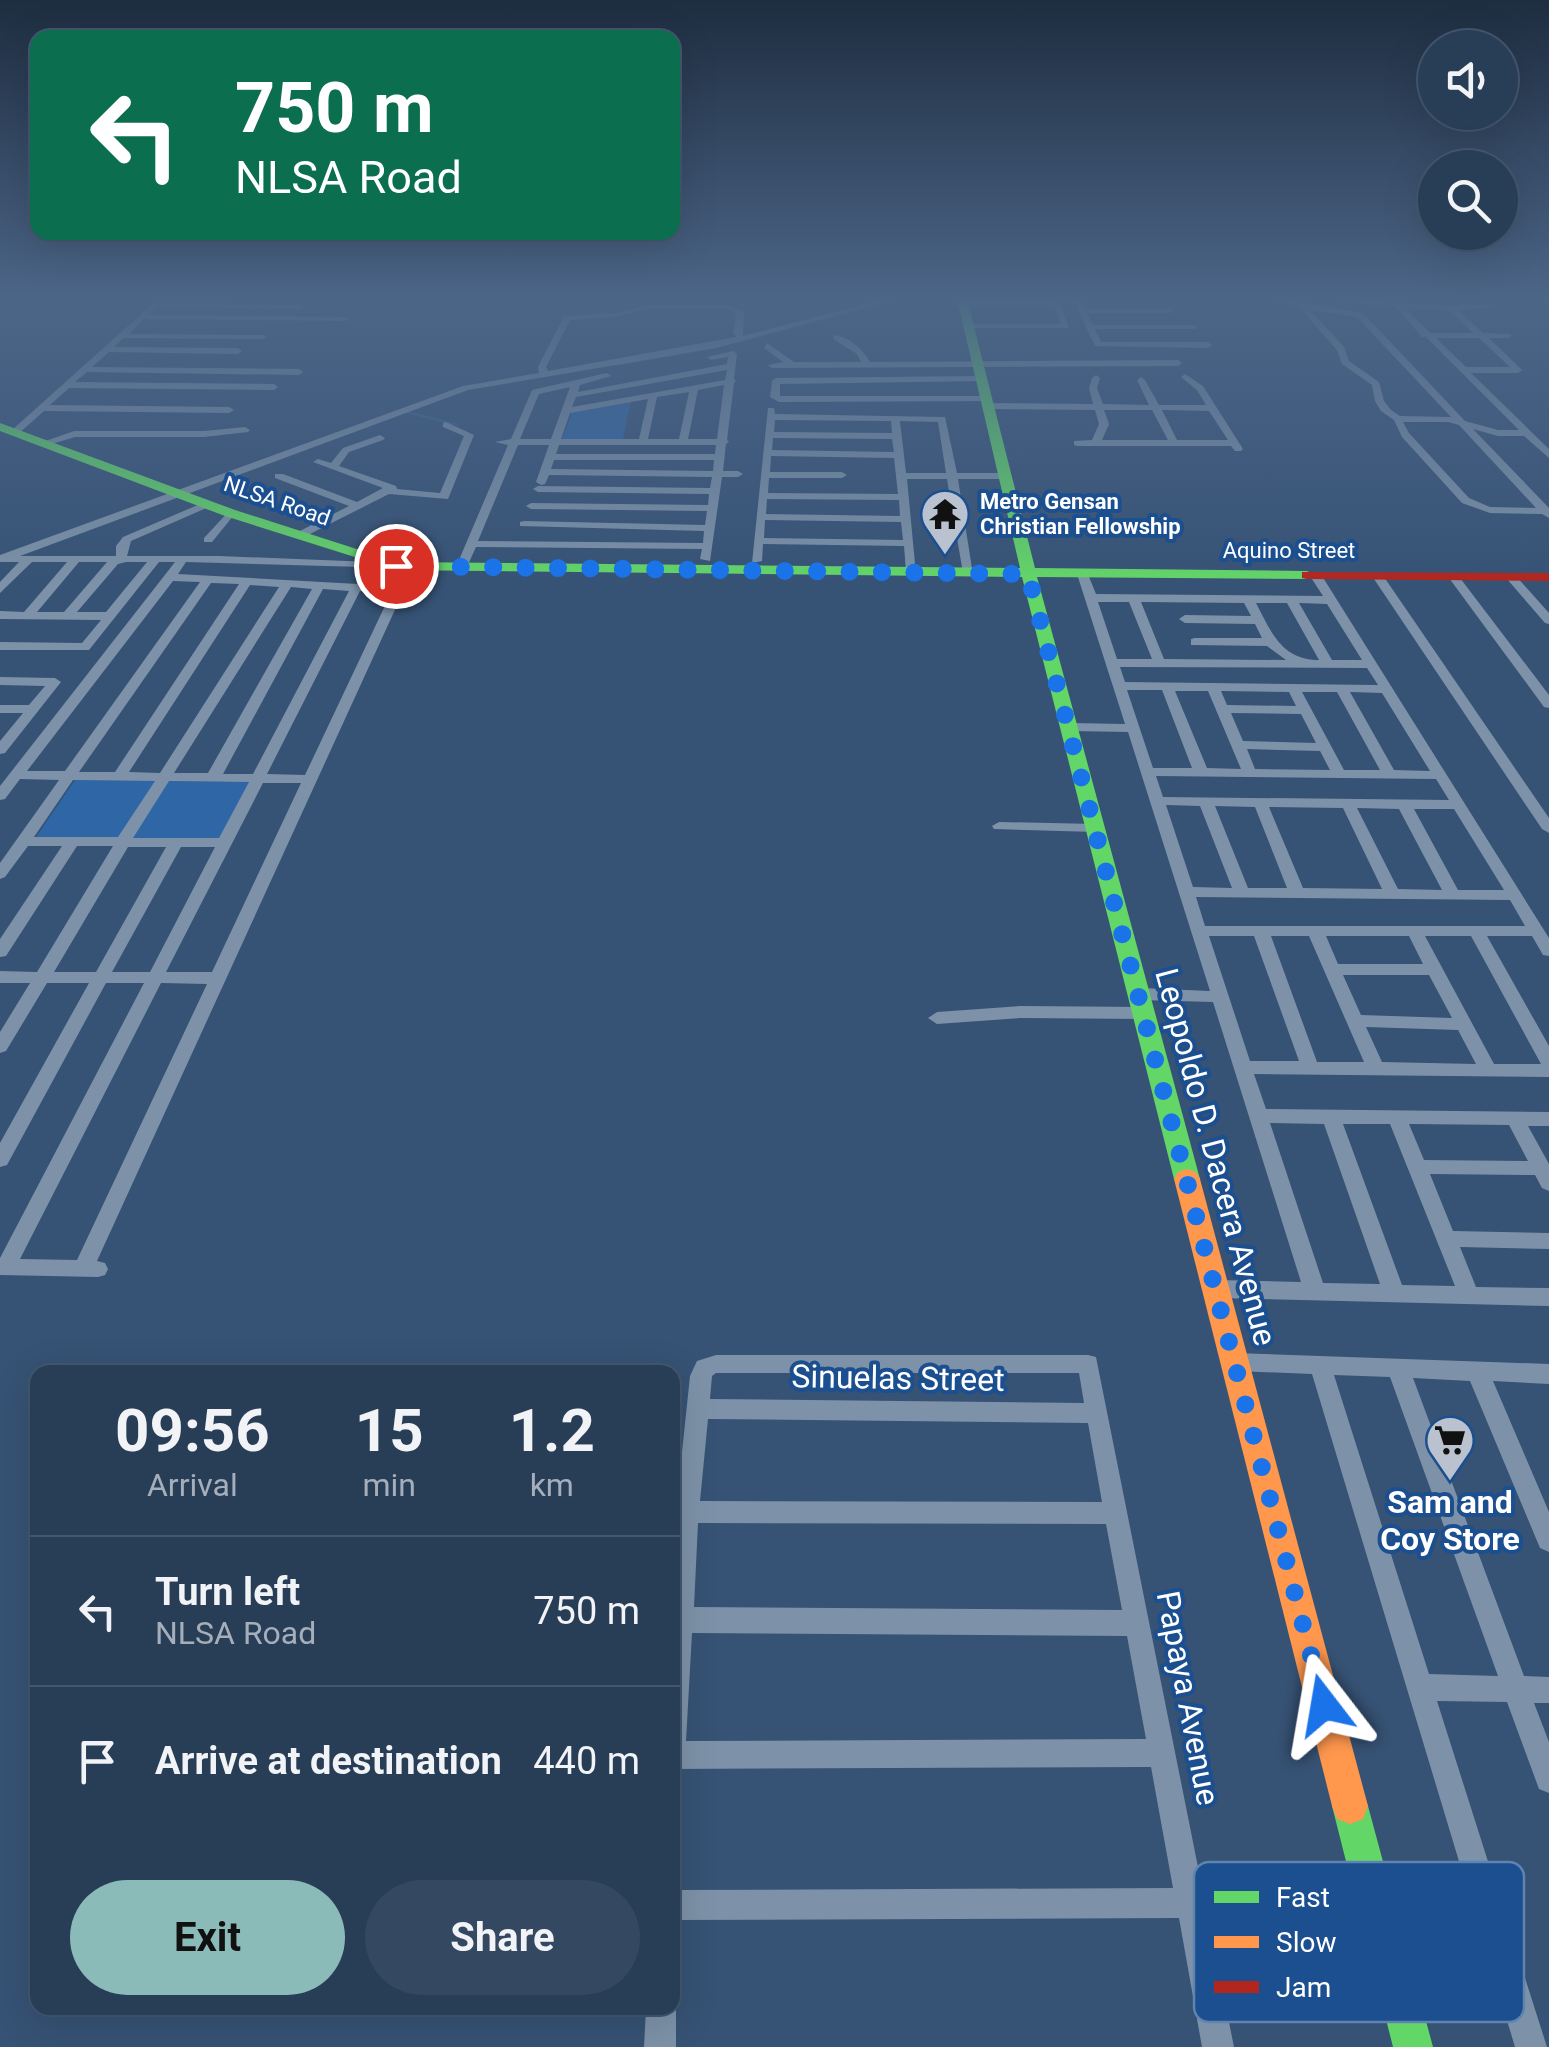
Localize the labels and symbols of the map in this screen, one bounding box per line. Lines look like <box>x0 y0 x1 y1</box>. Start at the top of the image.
street label: NLSA Road <box>220 471 334 531</box>
temple icon: Metro Gensan Christian Fellowship <box>919 488 971 556</box>
place label: Metro Gensan Christian Fellowship <box>980 489 1181 539</box>
pin <box>354 524 439 609</box>
street label: Aquino Street <box>1223 538 1355 563</box>
street label: Leopoldo D. Dacera Avenue <box>1147 964 1285 1350</box>
street label: Sinuelas Street <box>791 1357 1005 1399</box>
supermarket icon: Sam and Coy Store <box>1424 1414 1476 1482</box>
place label: Sam and Coy Store <box>1380 1483 1520 1558</box>
street label: Papaya Avenue <box>1149 1588 1227 1808</box>
position arrow <box>1272 1653 1376 1757</box>
legend <box>1194 1862 1524 2022</box>
text: Fast <box>1276 1881 1330 1914</box>
text: Slow <box>1276 1926 1336 1959</box>
text: Jam <box>1276 1971 1331 2004</box>

